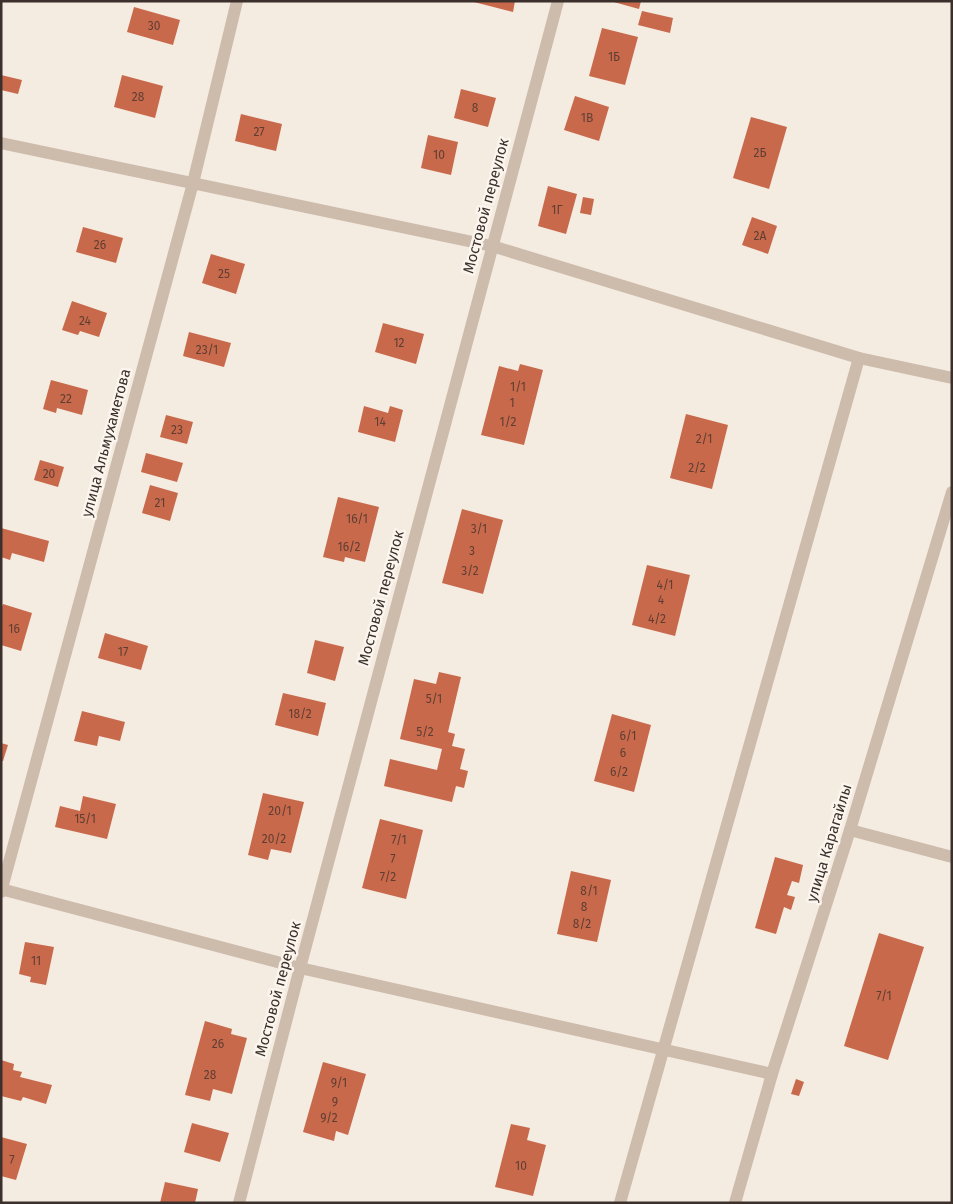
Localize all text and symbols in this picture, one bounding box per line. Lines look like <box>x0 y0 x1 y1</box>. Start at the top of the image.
house number: 30 <box>148 19 161 33</box>
house number: 1Б <box>608 50 620 64</box>
house number: 28 <box>132 90 145 104</box>
house number: 8 <box>472 101 479 115</box>
house number: 1В <box>581 111 593 125</box>
house number: 27 <box>253 125 265 139</box>
street label: Мостовой переулок <box>459 136 513 276</box>
house number: 2Б <box>754 146 766 160</box>
house number: 10 <box>433 148 445 162</box>
house number: 1Г <box>551 203 563 217</box>
house number: 2А <box>754 229 767 243</box>
house number: 26 <box>94 238 106 252</box>
house number: 25 <box>218 267 230 281</box>
house number: 24 <box>79 314 92 328</box>
house number: 12 <box>393 336 405 350</box>
house number: 23/1 <box>196 343 218 357</box>
street label: улица Альмухаметова <box>78 367 134 519</box>
house number: 1/1 <box>510 380 526 394</box>
house number: 22 <box>60 392 72 406</box>
house number: 1 <box>509 396 515 410</box>
house number: 14 <box>374 415 386 429</box>
house number: 1/2 <box>500 415 517 429</box>
house number: 23 <box>171 423 183 437</box>
house number: 2/1 <box>696 432 712 446</box>
house number: 2/2 <box>688 461 706 475</box>
house number: 20 <box>43 467 56 481</box>
house number: 21 <box>155 496 165 510</box>
house number: 16/1 <box>346 512 368 526</box>
house number: 3/1 <box>471 522 487 536</box>
street label: Мостовой переулок <box>354 528 408 668</box>
house number: 16/2 <box>337 540 361 554</box>
house number: 3 <box>469 544 475 558</box>
house number: 3/2 <box>461 564 479 578</box>
house number: 4/1 <box>657 578 673 592</box>
house number: 4 <box>658 593 665 607</box>
house number: 4/2 <box>648 612 666 626</box>
house number: 16 <box>8 622 20 636</box>
house number: 17 <box>118 645 128 659</box>
house number: 5/1 <box>426 692 442 706</box>
house number: 18/2 <box>288 707 312 721</box>
house number: 5/2 <box>416 725 434 739</box>
house number: 6/1 <box>620 729 636 743</box>
house number: 6 <box>620 746 626 760</box>
house number: 6/2 <box>610 765 628 779</box>
street label: улица Карагайлы <box>803 782 855 904</box>
house number: 20/1 <box>268 804 292 818</box>
house number: 15/1 <box>74 812 96 826</box>
house number: 20/2 <box>262 832 286 846</box>
house number: 7/1 <box>391 833 407 847</box>
house number: 7 <box>390 852 396 866</box>
house number: 7/2 <box>380 870 396 884</box>
house number: 8/1 <box>580 884 598 898</box>
house number: 8 <box>581 900 588 914</box>
house number: 8/2 <box>573 917 591 931</box>
street label: Мостовой переулок <box>251 919 305 1059</box>
house number: 11 <box>31 954 41 968</box>
house number: 7/1 <box>876 989 892 1003</box>
house number: 26 <box>212 1037 224 1051</box>
house number: 28 <box>204 1068 217 1082</box>
house number: 9/1 <box>331 1076 347 1090</box>
house number: 9 <box>332 1095 338 1109</box>
house number: 9/2 <box>320 1111 338 1125</box>
house number: 7 <box>9 1153 15 1167</box>
house number: 10 <box>515 1159 527 1173</box>

